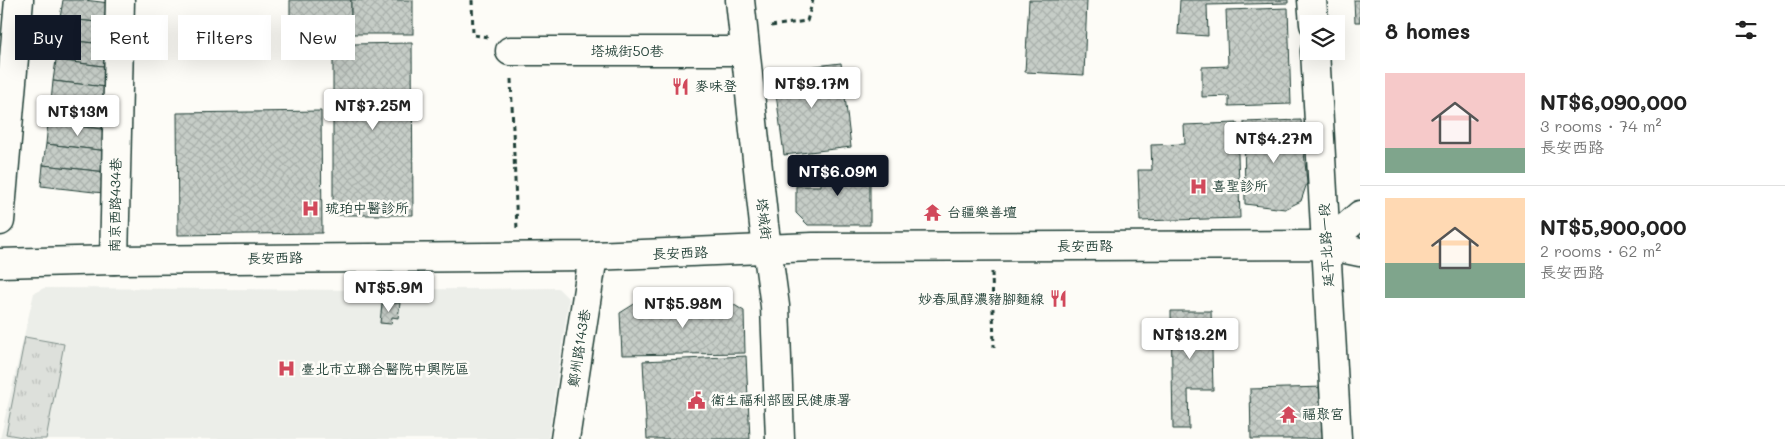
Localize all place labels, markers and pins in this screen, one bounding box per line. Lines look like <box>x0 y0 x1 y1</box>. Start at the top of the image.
pin: NT$9.17M <box>760 66 864 109</box>
restaurant icon: 麥味登 <box>671 76 691 96</box>
place label: 麥味登 <box>695 76 737 95</box>
pin: NT$7.25M <box>321 88 425 131</box>
pin: NT$13M <box>37 94 119 137</box>
pin: NT$4.27M <box>1222 121 1326 164</box>
pin: NT$6.09M <box>786 154 890 197</box>
hospital icon: 喜聖診所 <box>1188 176 1208 196</box>
place label: 喜聖診所 <box>1212 176 1268 195</box>
hospital icon: 琥珀中醫診所 <box>301 198 321 218</box>
place label: 琥珀中醫診所 <box>325 198 409 217</box>
temple icon: 台疆樂善壇 <box>923 202 943 222</box>
place label: 台疆樂善壇 <box>947 202 1017 221</box>
pin: NT$5.9M <box>343 270 435 313</box>
pin: NT$5.98M <box>631 286 735 329</box>
place label: 妙春風醇濃豬腳麵線 <box>918 289 1044 308</box>
restaurant icon: 妙春風醇濃豬腳麵線 <box>1048 289 1068 309</box>
pin: NT$13.2M <box>1138 318 1242 360</box>
hospital icon: 臺北市立聯合醫院中興院區 <box>277 359 297 379</box>
place label: 臺北市立聯合醫院中興院區 <box>301 359 469 378</box>
public building icon: 衛生福利部國民健康署 <box>687 390 707 410</box>
place label: 衛生福利部國民健康署 <box>711 390 851 409</box>
temple icon: 福聚宮 <box>1278 404 1298 424</box>
place label: 福聚宮 <box>1302 404 1344 423</box>

